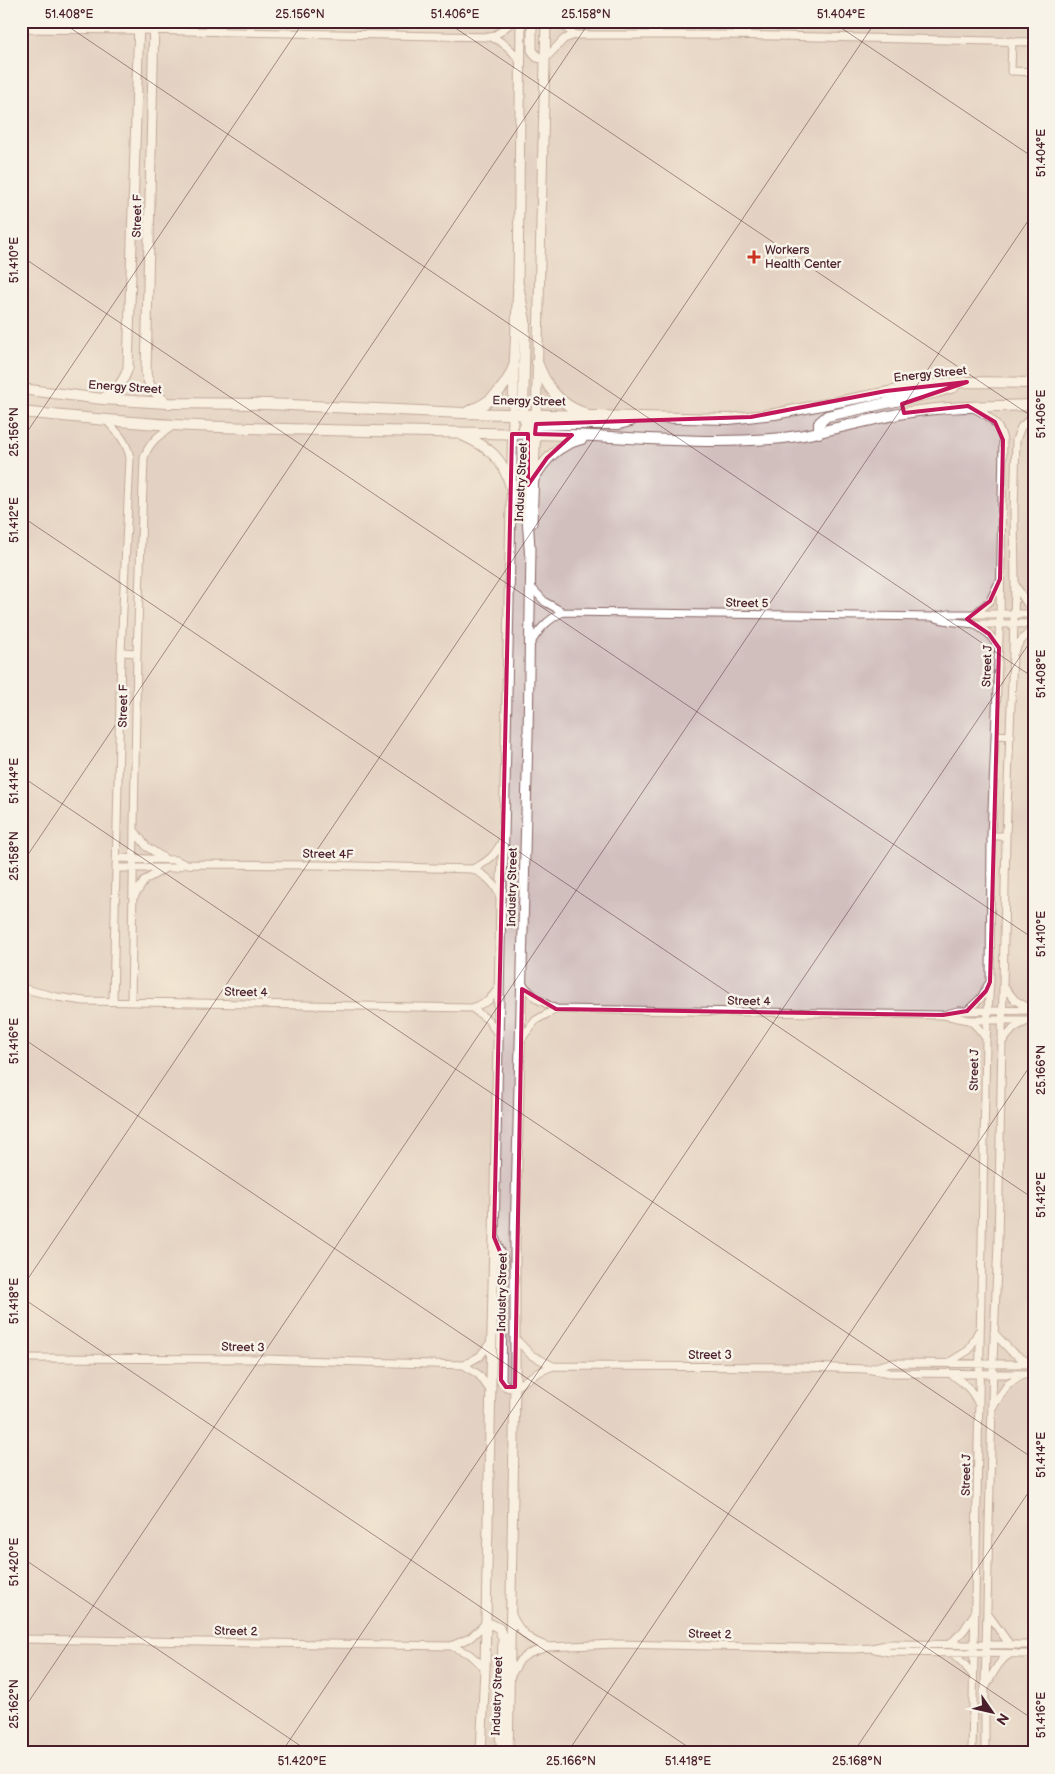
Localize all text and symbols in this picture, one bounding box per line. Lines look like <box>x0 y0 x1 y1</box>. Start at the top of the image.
text: 51.408°E <box>45 7 93 22</box>
text: 25.156°N <box>275 7 325 22</box>
text: 51.406°E <box>431 7 479 22</box>
text: 25.158°N <box>561 7 611 22</box>
text: 51.404°E <box>817 7 865 22</box>
text: 51.404°E <box>1034 129 1049 177</box>
street label: Street F <box>130 193 145 238</box>
text: 51.410°E <box>7 237 22 283</box>
place label: Workers Health Center <box>765 243 842 272</box>
marker: Workers Health Center <box>747 250 761 264</box>
street label: Energy Street <box>893 363 968 386</box>
street label: Energy Street <box>88 377 162 398</box>
text: 51.406°E <box>1034 390 1049 438</box>
street label: Energy Street <box>492 393 566 410</box>
text: 25.156°N <box>7 407 22 457</box>
street label: Industry Street <box>512 442 531 522</box>
text: 51.412°E <box>7 497 22 543</box>
street label: Street 5 <box>725 596 769 611</box>
street label: Street J <box>979 644 996 687</box>
text: 51.408°E <box>1034 650 1049 698</box>
street label: Street F <box>116 683 131 728</box>
text: 51.414°E <box>7 758 22 804</box>
text: 25.158°N <box>7 831 22 881</box>
street label: Street 4F <box>303 847 354 862</box>
street label: Industry Street <box>504 847 521 927</box>
text: 51.410°E <box>1034 911 1049 957</box>
street label: Street 4 <box>224 985 269 1000</box>
street label: Street 4 <box>727 994 772 1009</box>
text: 51.416°E <box>7 1018 22 1064</box>
text: 25.166°N <box>1034 1045 1049 1095</box>
street label: Street J <box>967 1048 982 1091</box>
text: 51.412°E <box>1034 1172 1049 1218</box>
street label: Industry Street <box>494 1252 511 1332</box>
text: 51.418°E <box>7 1278 22 1324</box>
street label: Street 3 <box>221 1340 265 1355</box>
street label: Street 3 <box>688 1348 732 1363</box>
text: 51.414°E <box>1034 1432 1049 1478</box>
street label: Street J <box>959 1453 974 1496</box>
text: 51.420°E <box>7 1538 22 1586</box>
street label: Street 2 <box>214 1624 258 1639</box>
street label: Street 2 <box>688 1627 732 1642</box>
street label: Industry Street <box>489 1656 506 1736</box>
text: 25.162°N <box>7 1679 22 1729</box>
north arrow <box>968 1686 1018 1736</box>
text: 51.416°E <box>1034 1692 1049 1738</box>
text: N <box>992 1710 1012 1728</box>
text: 51.420°E <box>278 1754 326 1769</box>
text: 25.166°N <box>546 1754 596 1769</box>
text: 51.418°E <box>665 1754 711 1769</box>
text: 25.168°N <box>832 1754 882 1769</box>

